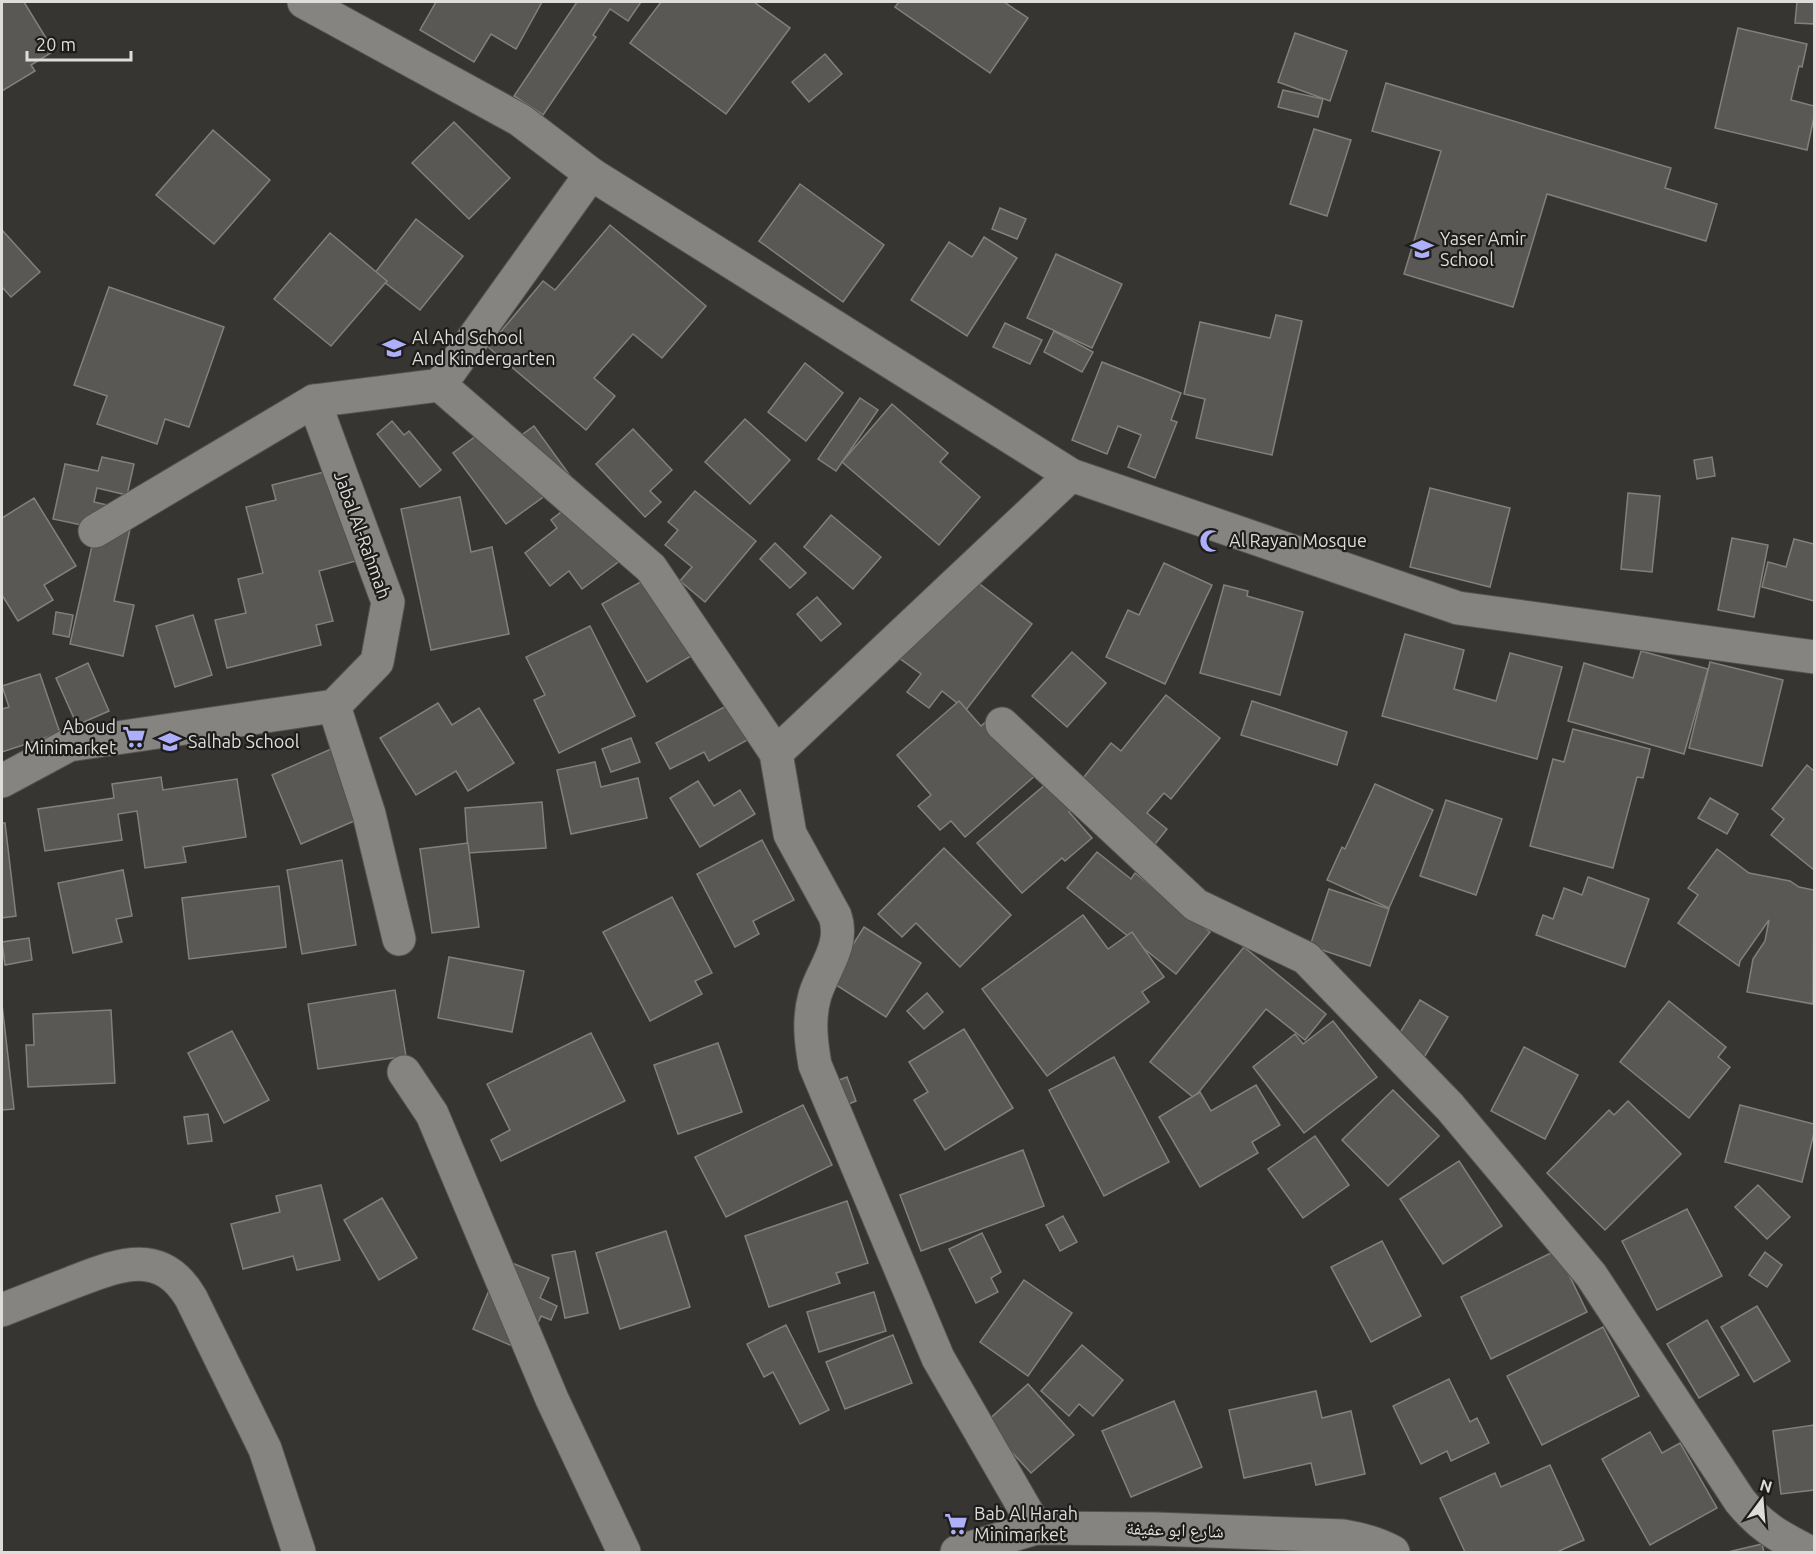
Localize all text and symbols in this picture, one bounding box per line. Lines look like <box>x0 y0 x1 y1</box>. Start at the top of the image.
scale bar <box>27 24 130 62</box>
text: 20 m <box>36 34 76 54</box>
place label: Yaser Amir School <box>1440 228 1526 269</box>
school or university icon: Yaser Amir School <box>1409 236 1435 262</box>
place label: Al Ahd School And Kindergarten <box>412 327 556 368</box>
school or university icon: Al Ahd School And Kindergarten <box>381 335 407 361</box>
street label: Jabal Al-Rahmah <box>331 468 395 601</box>
mosque icon: Al Rayan Mosque <box>1198 528 1224 554</box>
place label: Al Rayan Mosque <box>1229 530 1367 550</box>
place label: Aboud Minimarket <box>24 716 116 757</box>
supermarket icon: Aboud Minimarket <box>121 724 147 750</box>
school or university icon: Salhab School <box>157 729 183 755</box>
place label: Salhab School <box>188 731 300 751</box>
north arrow <box>1732 1470 1792 1530</box>
text: N <box>1758 1475 1774 1496</box>
place label: Bab Al Harah Minimarket <box>974 1503 1078 1544</box>
supermarket icon: Bab Al Harah Minimarket <box>943 1511 969 1537</box>
street label: شارع ابو عفيفة <box>1126 1517 1224 1543</box>

